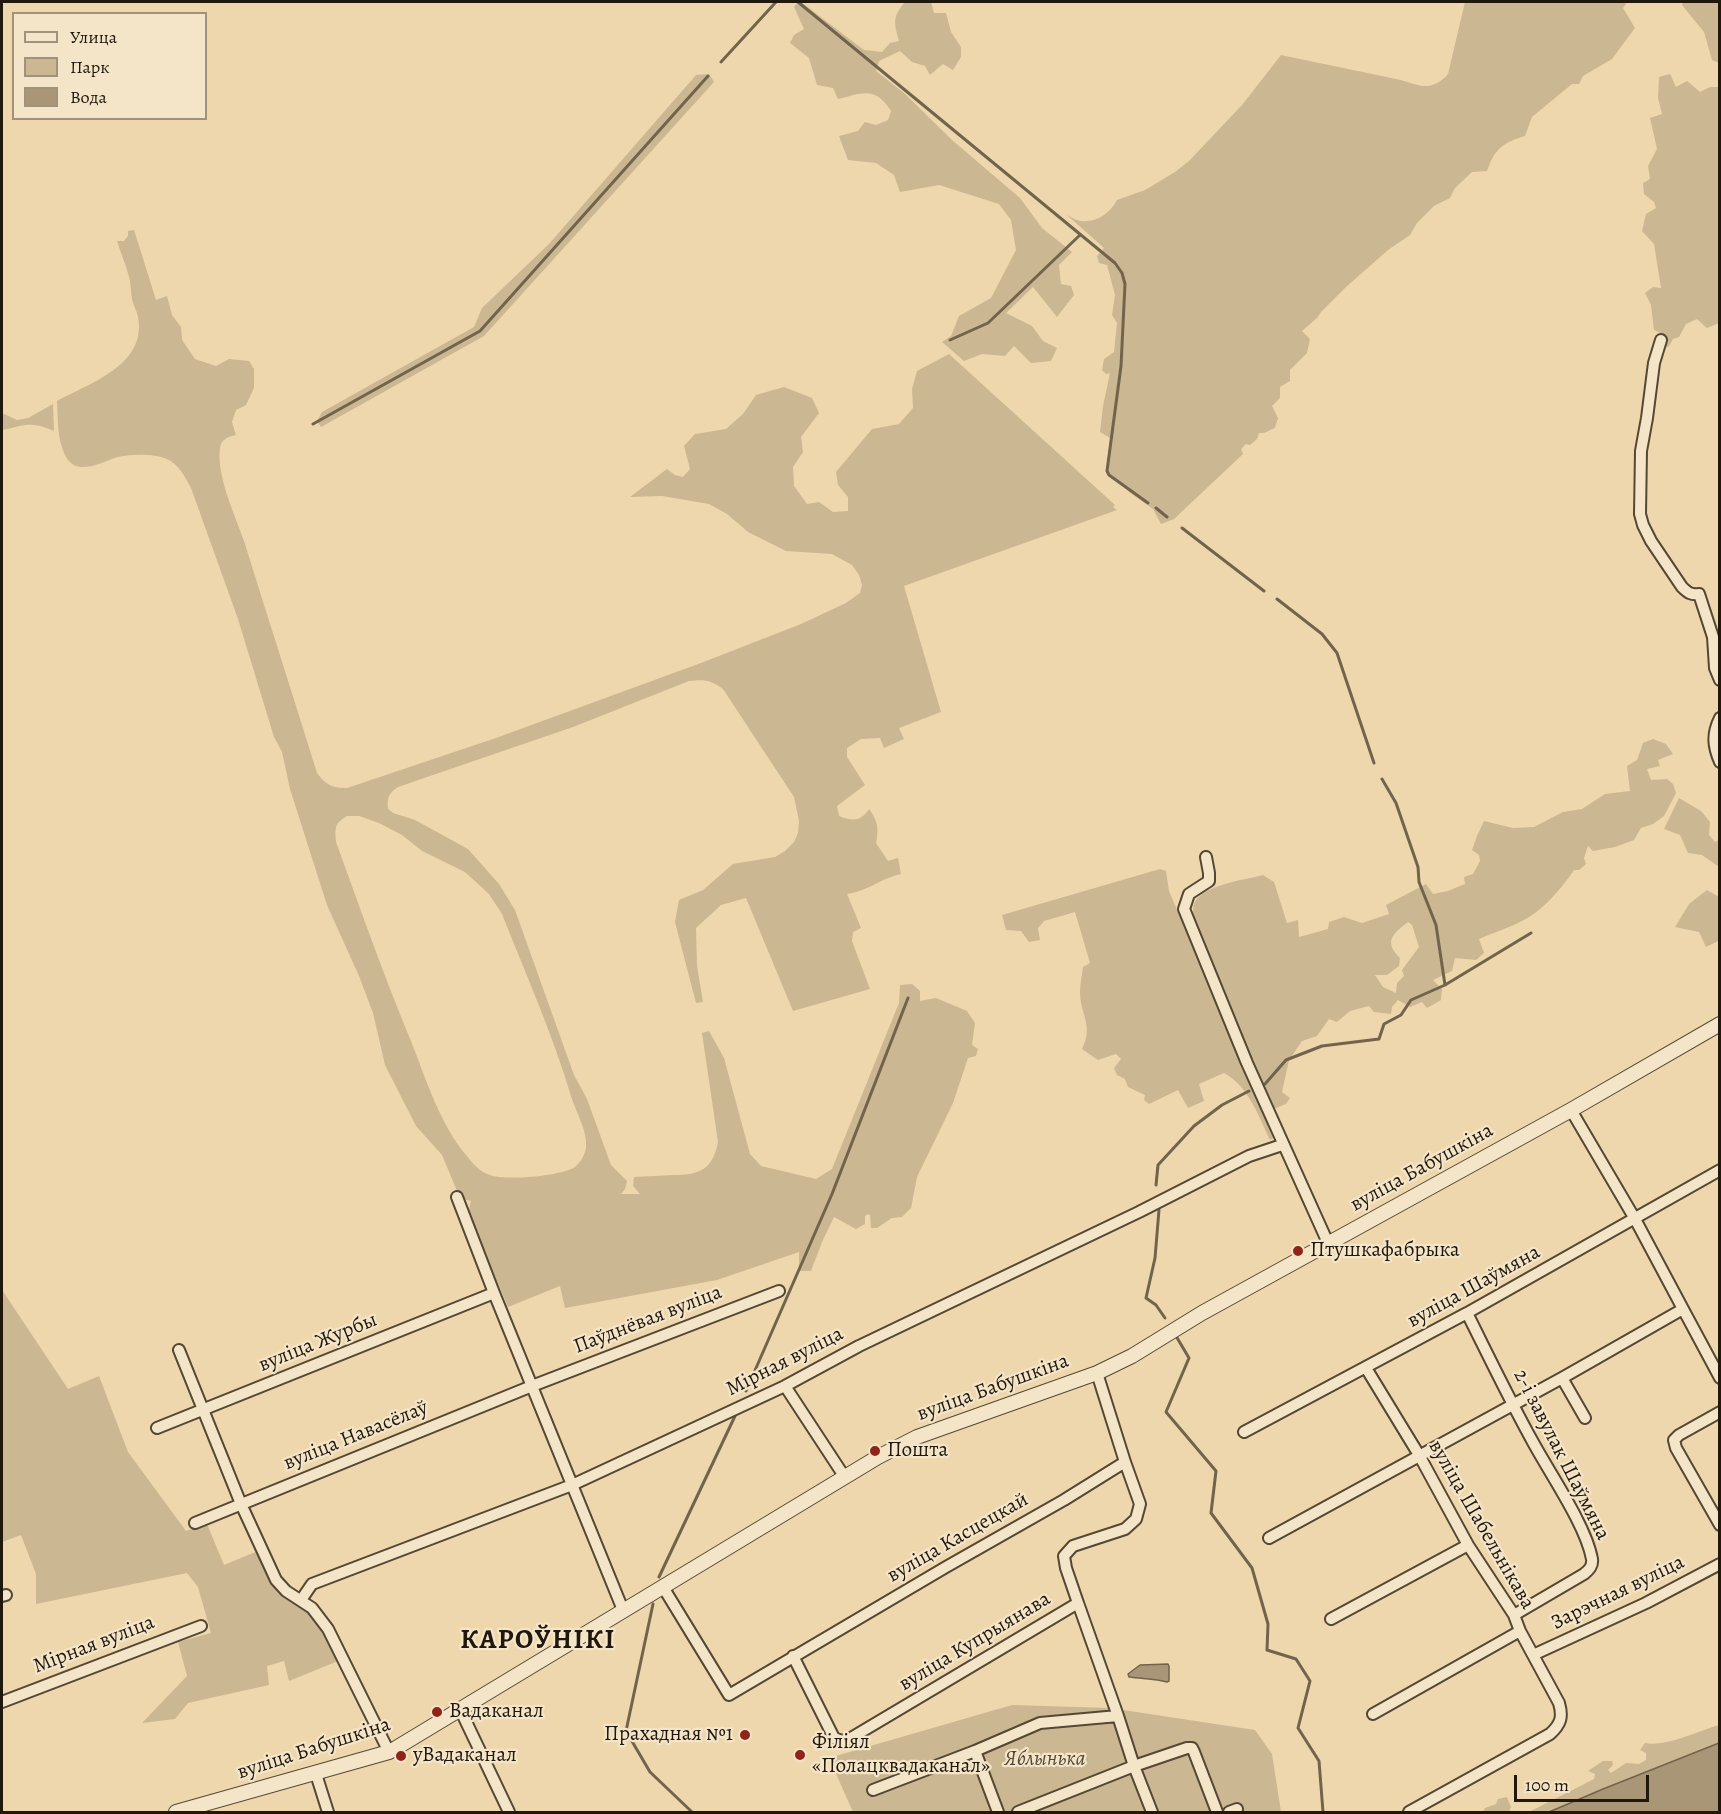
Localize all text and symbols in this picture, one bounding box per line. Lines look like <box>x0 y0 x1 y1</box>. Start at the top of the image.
legend <box>12 12 207 120</box>
text: Улица <box>70 25 117 49</box>
text: Парк <box>70 55 110 79</box>
text: Вода <box>70 85 107 109</box>
street label: вуліца Бабушкіна <box>1346 1118 1498 1218</box>
place label: Птушкафабрыка <box>1310 1238 1460 1264</box>
street label: вуліца Шаўмяна <box>1403 1240 1545 1334</box>
marker: Птушкафабрыка <box>1291 1244 1305 1258</box>
street label: Паўднёвая вуліца <box>570 1280 726 1360</box>
street label: вуліца Журбы <box>255 1308 381 1378</box>
street label: Мірная вуліца <box>722 1322 848 1402</box>
street label: вуліца Бабушкіна <box>914 1349 1072 1427</box>
street label: 2-і завулак Шаўмяна <box>1507 1365 1615 1545</box>
street label: вуліца Навасёлаў <box>280 1396 432 1476</box>
street label: вуліца Шабельнікава <box>1422 1436 1540 1614</box>
place label: Пошта <box>887 1438 948 1464</box>
marker: Пошта <box>868 1444 882 1458</box>
street label: вуліца Касцецкай <box>883 1487 1033 1589</box>
street label: Зарэчная вуліца <box>1547 1550 1689 1636</box>
street label: вуліца Купрыянава <box>895 1587 1055 1697</box>
street label: Мірная вуліца <box>30 1610 158 1680</box>
district label: КАРОЎНІКІ <box>460 1625 616 1657</box>
place label: Вадаканал <box>449 1699 544 1725</box>
marker: Вадаканал <box>430 1705 444 1719</box>
street label: вуліца Бабушкіна <box>234 1712 394 1786</box>
place label: Прахадная №1 <box>604 1722 733 1748</box>
marker: Прахадная №1 <box>738 1728 752 1742</box>
place label: Філіял «Полацквадаканал» <box>812 1730 990 1780</box>
place label: уВадаканал <box>413 1743 517 1769</box>
park label: Яблынька <box>1005 1747 1085 1773</box>
marker: Філіял «Полацквадаканал» <box>793 1748 807 1762</box>
marker: уВадаканал <box>394 1749 408 1763</box>
scale bar <box>1517 1763 1652 1801</box>
text: 100 m <box>1525 1773 1569 1797</box>

